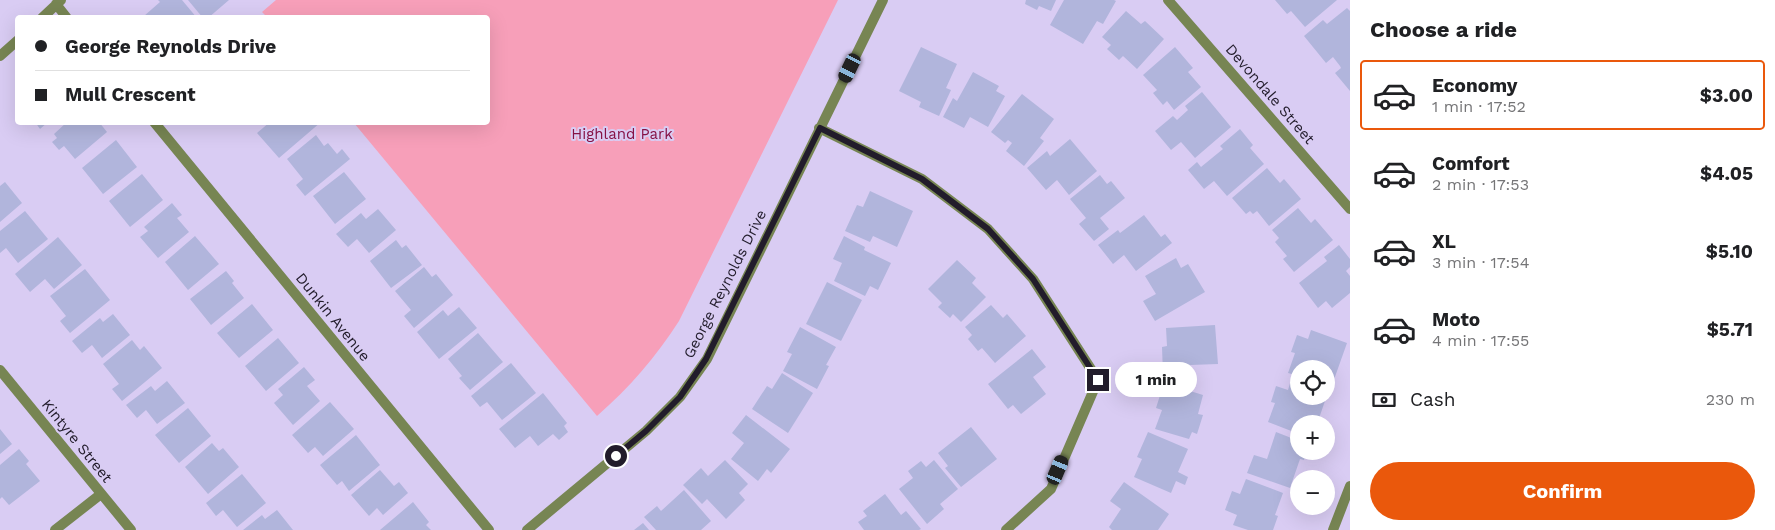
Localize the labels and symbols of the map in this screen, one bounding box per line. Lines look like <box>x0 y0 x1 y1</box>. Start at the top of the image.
street label: Devondale Street <box>1222 40 1319 148</box>
car <box>836 51 863 85</box>
park label: Highland Park <box>571 125 673 143</box>
street label: George Reynolds Drive <box>680 207 770 361</box>
street label: Dunkin Avenue <box>292 269 374 365</box>
callout: 1 min <box>1116 362 1198 398</box>
route end <box>1087 369 1109 391</box>
street label: Kintyre Street <box>38 396 116 487</box>
route start <box>605 445 627 467</box>
car <box>1045 453 1070 487</box>

